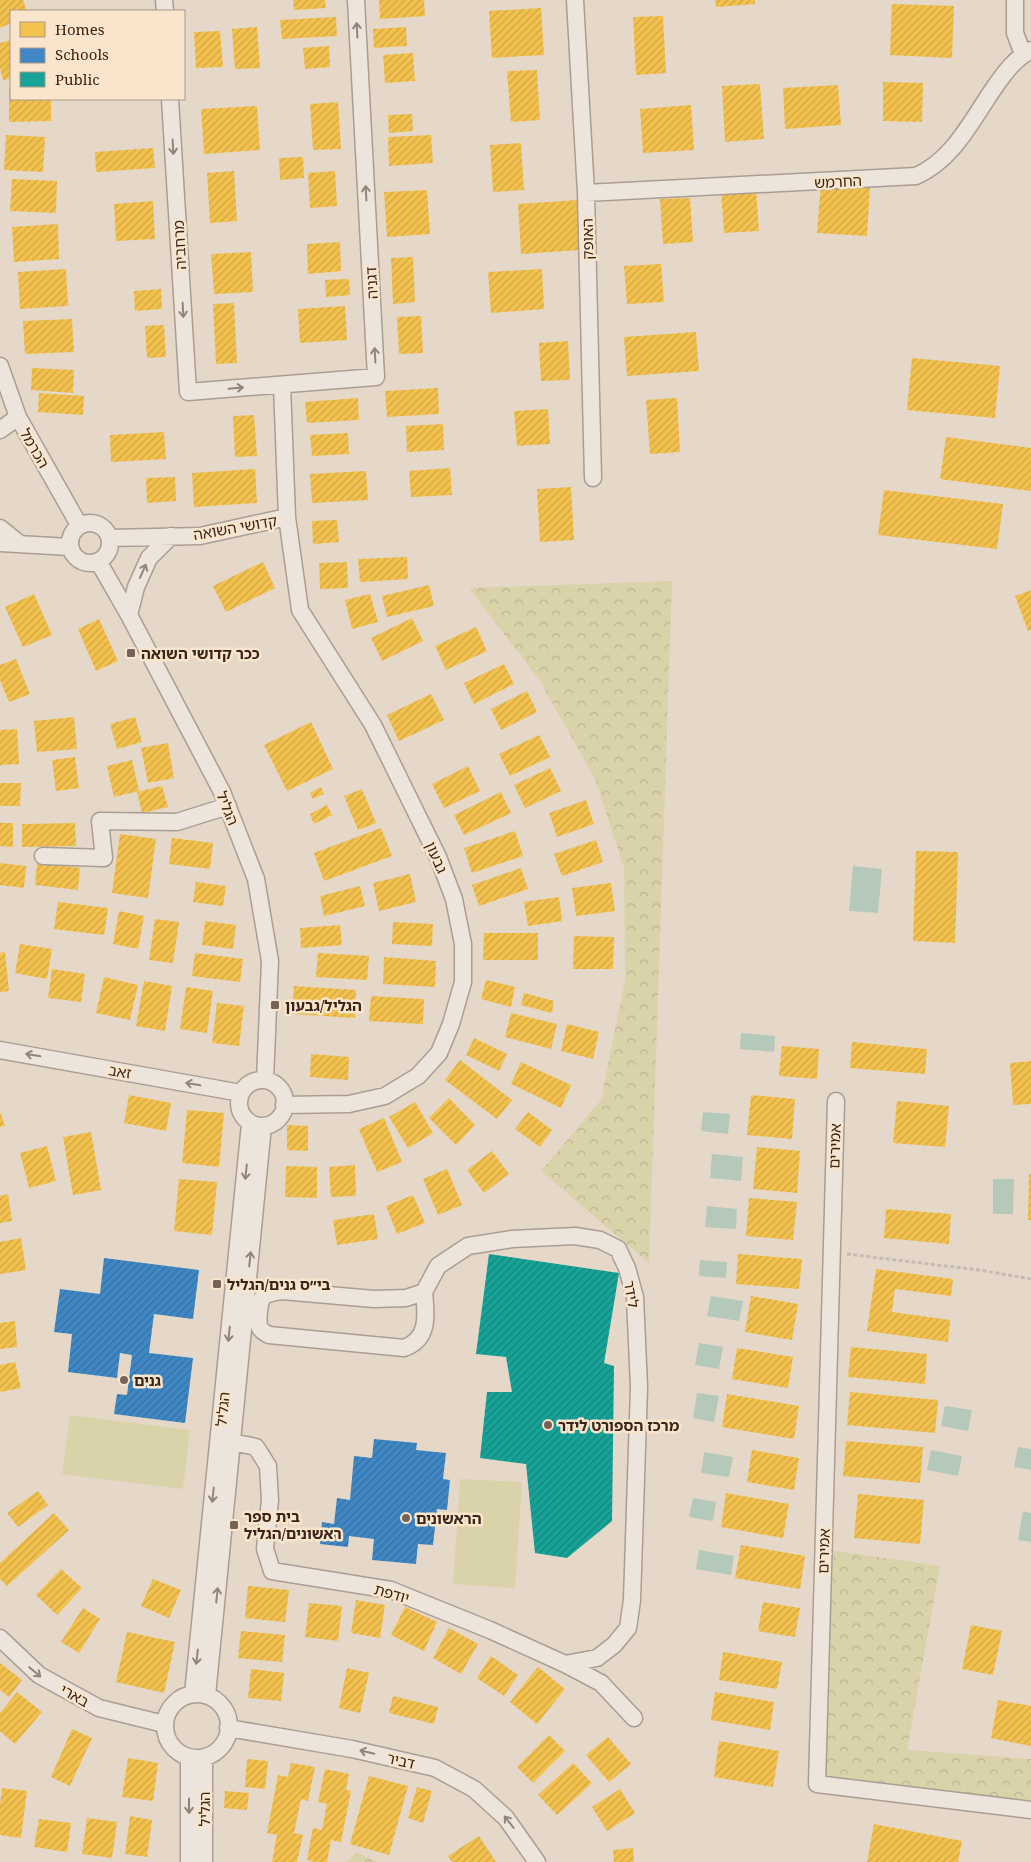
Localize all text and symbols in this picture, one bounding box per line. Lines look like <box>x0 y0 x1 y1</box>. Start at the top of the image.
legend <box>10 10 185 100</box>
text: Homes <box>55 19 105 39</box>
one-way arrow <box>353 23 362 39</box>
text: Schools <box>55 44 109 64</box>
text: Public <box>55 69 100 89</box>
one-way arrow <box>169 139 178 155</box>
street label: החרמש <box>814 170 862 192</box>
one-way arrow <box>362 185 371 201</box>
street label: האופק <box>577 218 597 260</box>
street label: מרחביה <box>168 220 190 270</box>
street label: דגניה <box>360 266 382 300</box>
one-way arrow <box>178 301 187 317</box>
one-way arrow <box>371 347 380 363</box>
one-way arrow <box>228 383 244 393</box>
street label: הכרמל <box>16 425 54 471</box>
street label: קדושי השואה <box>191 510 279 544</box>
one-way arrow <box>138 564 148 579</box>
place label: ככר קדושי השואה <box>141 643 260 663</box>
marker: ככר קדושי השואה <box>125 647 137 659</box>
street label: הגליל <box>212 788 244 828</box>
street label: גבעון <box>421 838 453 876</box>
place label: הגליל/גבעון <box>285 995 362 1015</box>
marker: הגליל/גבעון <box>269 999 281 1011</box>
one-way arrow <box>25 1050 41 1060</box>
street label: זאב <box>107 1059 133 1083</box>
one-way arrow <box>185 1079 201 1089</box>
street label: אמירים <box>823 1123 845 1169</box>
one-way arrow <box>241 1164 250 1180</box>
one-way arrow <box>245 1251 255 1267</box>
place label: בי״ס גנים/הגליל <box>227 1274 331 1294</box>
marker: בי״ס גנים/הגליל <box>211 1278 223 1290</box>
street label: לידר <box>620 1279 644 1310</box>
one-way arrow <box>225 1325 234 1341</box>
place label: גנים <box>134 1370 161 1390</box>
marker: גנים <box>118 1374 130 1386</box>
street label: הגליל <box>210 1391 234 1427</box>
place label: מרכז הספורט לידר <box>558 1415 680 1435</box>
marker: מרכז הספורט לידר <box>542 1419 554 1431</box>
one-way arrow <box>208 1487 218 1503</box>
place label: בית ספר ראשונים/הגליל <box>244 1506 342 1543</box>
place label: הראשונים <box>416 1508 482 1528</box>
marker: הראשונים <box>400 1512 412 1524</box>
marker: בית ספר ראשונים/הגליל <box>228 1519 240 1531</box>
street label: אמירים <box>812 1528 834 1574</box>
street label: יודפת <box>372 1578 412 1608</box>
one-way arrow <box>212 1587 222 1603</box>
one-way arrow <box>192 1649 202 1665</box>
one-way arrow <box>29 1666 42 1677</box>
street label: בארי <box>57 1679 93 1711</box>
one-way arrow <box>360 1747 376 1756</box>
street label: דביר <box>385 1747 417 1773</box>
street label: הגליל <box>194 1792 214 1826</box>
one-way arrow <box>184 1797 194 1813</box>
one-way arrow <box>504 1815 514 1829</box>

